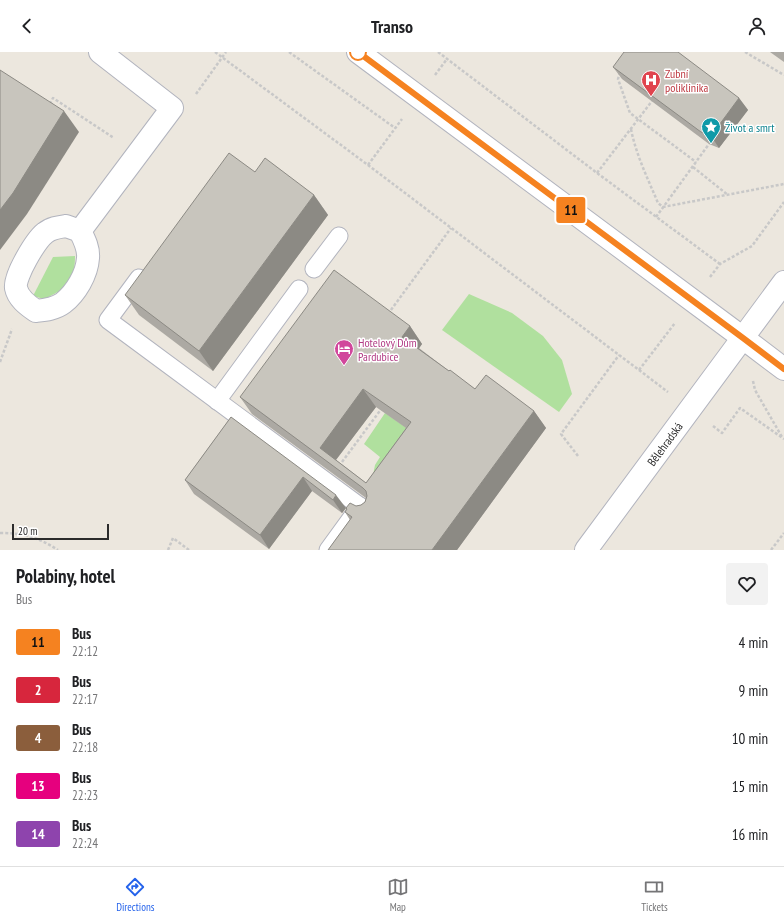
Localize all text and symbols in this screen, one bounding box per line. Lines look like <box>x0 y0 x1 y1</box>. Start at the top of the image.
icon: back <box>16 15 38 37</box>
text: Transo <box>371 15 413 38</box>
icon: person <box>746 15 768 37</box>
unlabelled marker <box>349 43 367 61</box>
place label: Zubní poliklinika <box>665 66 708 95</box>
hospital icon: Zubní poliklinika <box>640 69 662 97</box>
place icon: Život a smrt <box>700 116 722 144</box>
place label: Život a smrt <box>725 120 775 135</box>
line badge: 11 <box>553 197 589 223</box>
text: 11 <box>564 201 578 219</box>
place label: Hotelový Dům Pardubice <box>358 335 417 364</box>
hotel icon: Hotelový Dům Pardubice <box>333 338 355 366</box>
street label: Bělehradská <box>643 419 686 469</box>
scale bar <box>12 522 109 541</box>
text: 20 m <box>18 524 37 538</box>
button: heart <box>726 563 768 605</box>
text: Polabiny, hotel <box>16 564 115 588</box>
text: Bus <box>16 591 32 608</box>
text: Bus <box>72 624 91 643</box>
text: 11 <box>31 633 45 651</box>
text: 4 min <box>738 633 768 652</box>
text: 22:12 <box>72 643 98 660</box>
text: Bus <box>72 672 91 691</box>
text: 2 <box>35 681 41 699</box>
text: 9 min <box>738 681 768 700</box>
text: 22:17 <box>72 691 98 708</box>
text: Bus <box>72 720 91 739</box>
text: 4 <box>35 729 41 747</box>
text: 10 min <box>732 729 768 748</box>
text: 22:18 <box>72 739 98 756</box>
text: Bus <box>72 768 91 787</box>
text: 13 <box>31 777 45 795</box>
text: 15 min <box>732 777 768 796</box>
text: 22:23 <box>72 787 98 804</box>
text: Bus <box>72 816 91 835</box>
text: 14 <box>31 825 45 843</box>
text: 16 min <box>732 825 768 844</box>
text: 22:24 <box>72 835 98 852</box>
tab: Directions <box>116 876 154 914</box>
tab: Map <box>387 876 409 914</box>
tab: Tickets <box>641 876 668 914</box>

